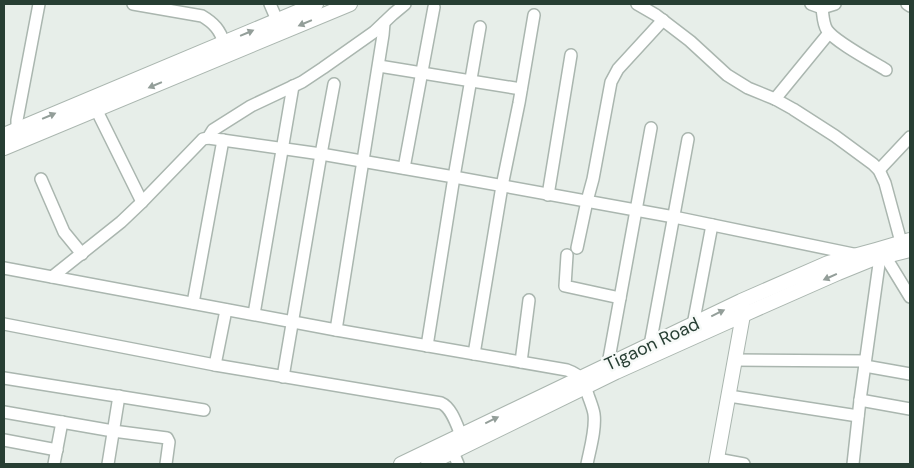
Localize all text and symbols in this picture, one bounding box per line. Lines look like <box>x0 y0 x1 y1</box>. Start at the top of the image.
one-way arrow <box>298 19 312 27</box>
one-way arrow <box>240 29 255 37</box>
one-way arrow <box>148 82 163 90</box>
one-way arrow <box>42 112 56 120</box>
one-way arrow <box>823 273 837 281</box>
one-way arrow <box>710 309 725 317</box>
street label: Tigaon Road <box>601 312 703 376</box>
one-way arrow <box>485 416 499 424</box>

